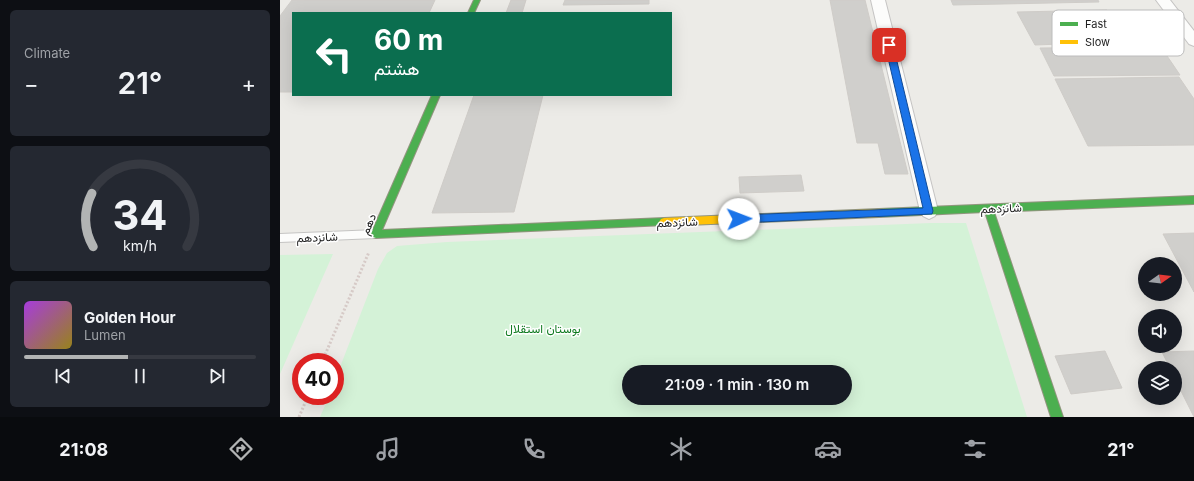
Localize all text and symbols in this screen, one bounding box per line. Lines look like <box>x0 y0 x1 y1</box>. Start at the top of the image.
legend <box>1052 10 1184 56</box>
text: Fast <box>1085 17 1107 31</box>
text: 60 m <box>374 23 443 57</box>
icon: left <box>308 28 360 80</box>
pin <box>872 28 906 62</box>
icon: arrive <box>878 34 900 56</box>
text: Slow <box>1085 35 1110 49</box>
text: Climate <box>24 45 70 61</box>
text: هشتم <box>374 58 420 79</box>
text: 21° <box>117 65 163 101</box>
text: − <box>24 71 39 97</box>
text: + <box>241 71 256 97</box>
text: 34 <box>113 189 167 239</box>
position arrow <box>718 198 760 240</box>
street label: شانزدهم <box>980 200 1022 217</box>
street label: دهم <box>357 211 380 237</box>
street label: شانزدهم <box>656 214 698 231</box>
street label: شانزدهم <box>296 229 338 246</box>
text: km/h <box>123 236 157 253</box>
north arrow <box>1138 257 1182 301</box>
map controls <box>1138 257 1182 405</box>
text: Golden Hour <box>84 308 176 327</box>
button: sound <box>1138 309 1182 353</box>
park label: بوستان استقلال <box>505 321 581 337</box>
text: Lumen <box>84 327 126 343</box>
speed limit sign: 40 <box>292 353 344 405</box>
button: layers <box>1138 361 1182 405</box>
icon: previous <box>52 365 74 387</box>
icon: pause <box>129 365 151 387</box>
icon: next <box>206 365 228 387</box>
text: 21:09 · 1 min · 130 m <box>665 375 809 394</box>
icon: directions <box>227 435 255 463</box>
icon: music <box>374 435 402 463</box>
icon: phone <box>520 435 548 463</box>
icon: climate <box>667 435 695 463</box>
icon: car <box>814 435 842 463</box>
icon: filters <box>961 435 989 463</box>
text: 21:08 <box>59 439 108 460</box>
text: 21° <box>1107 439 1135 460</box>

